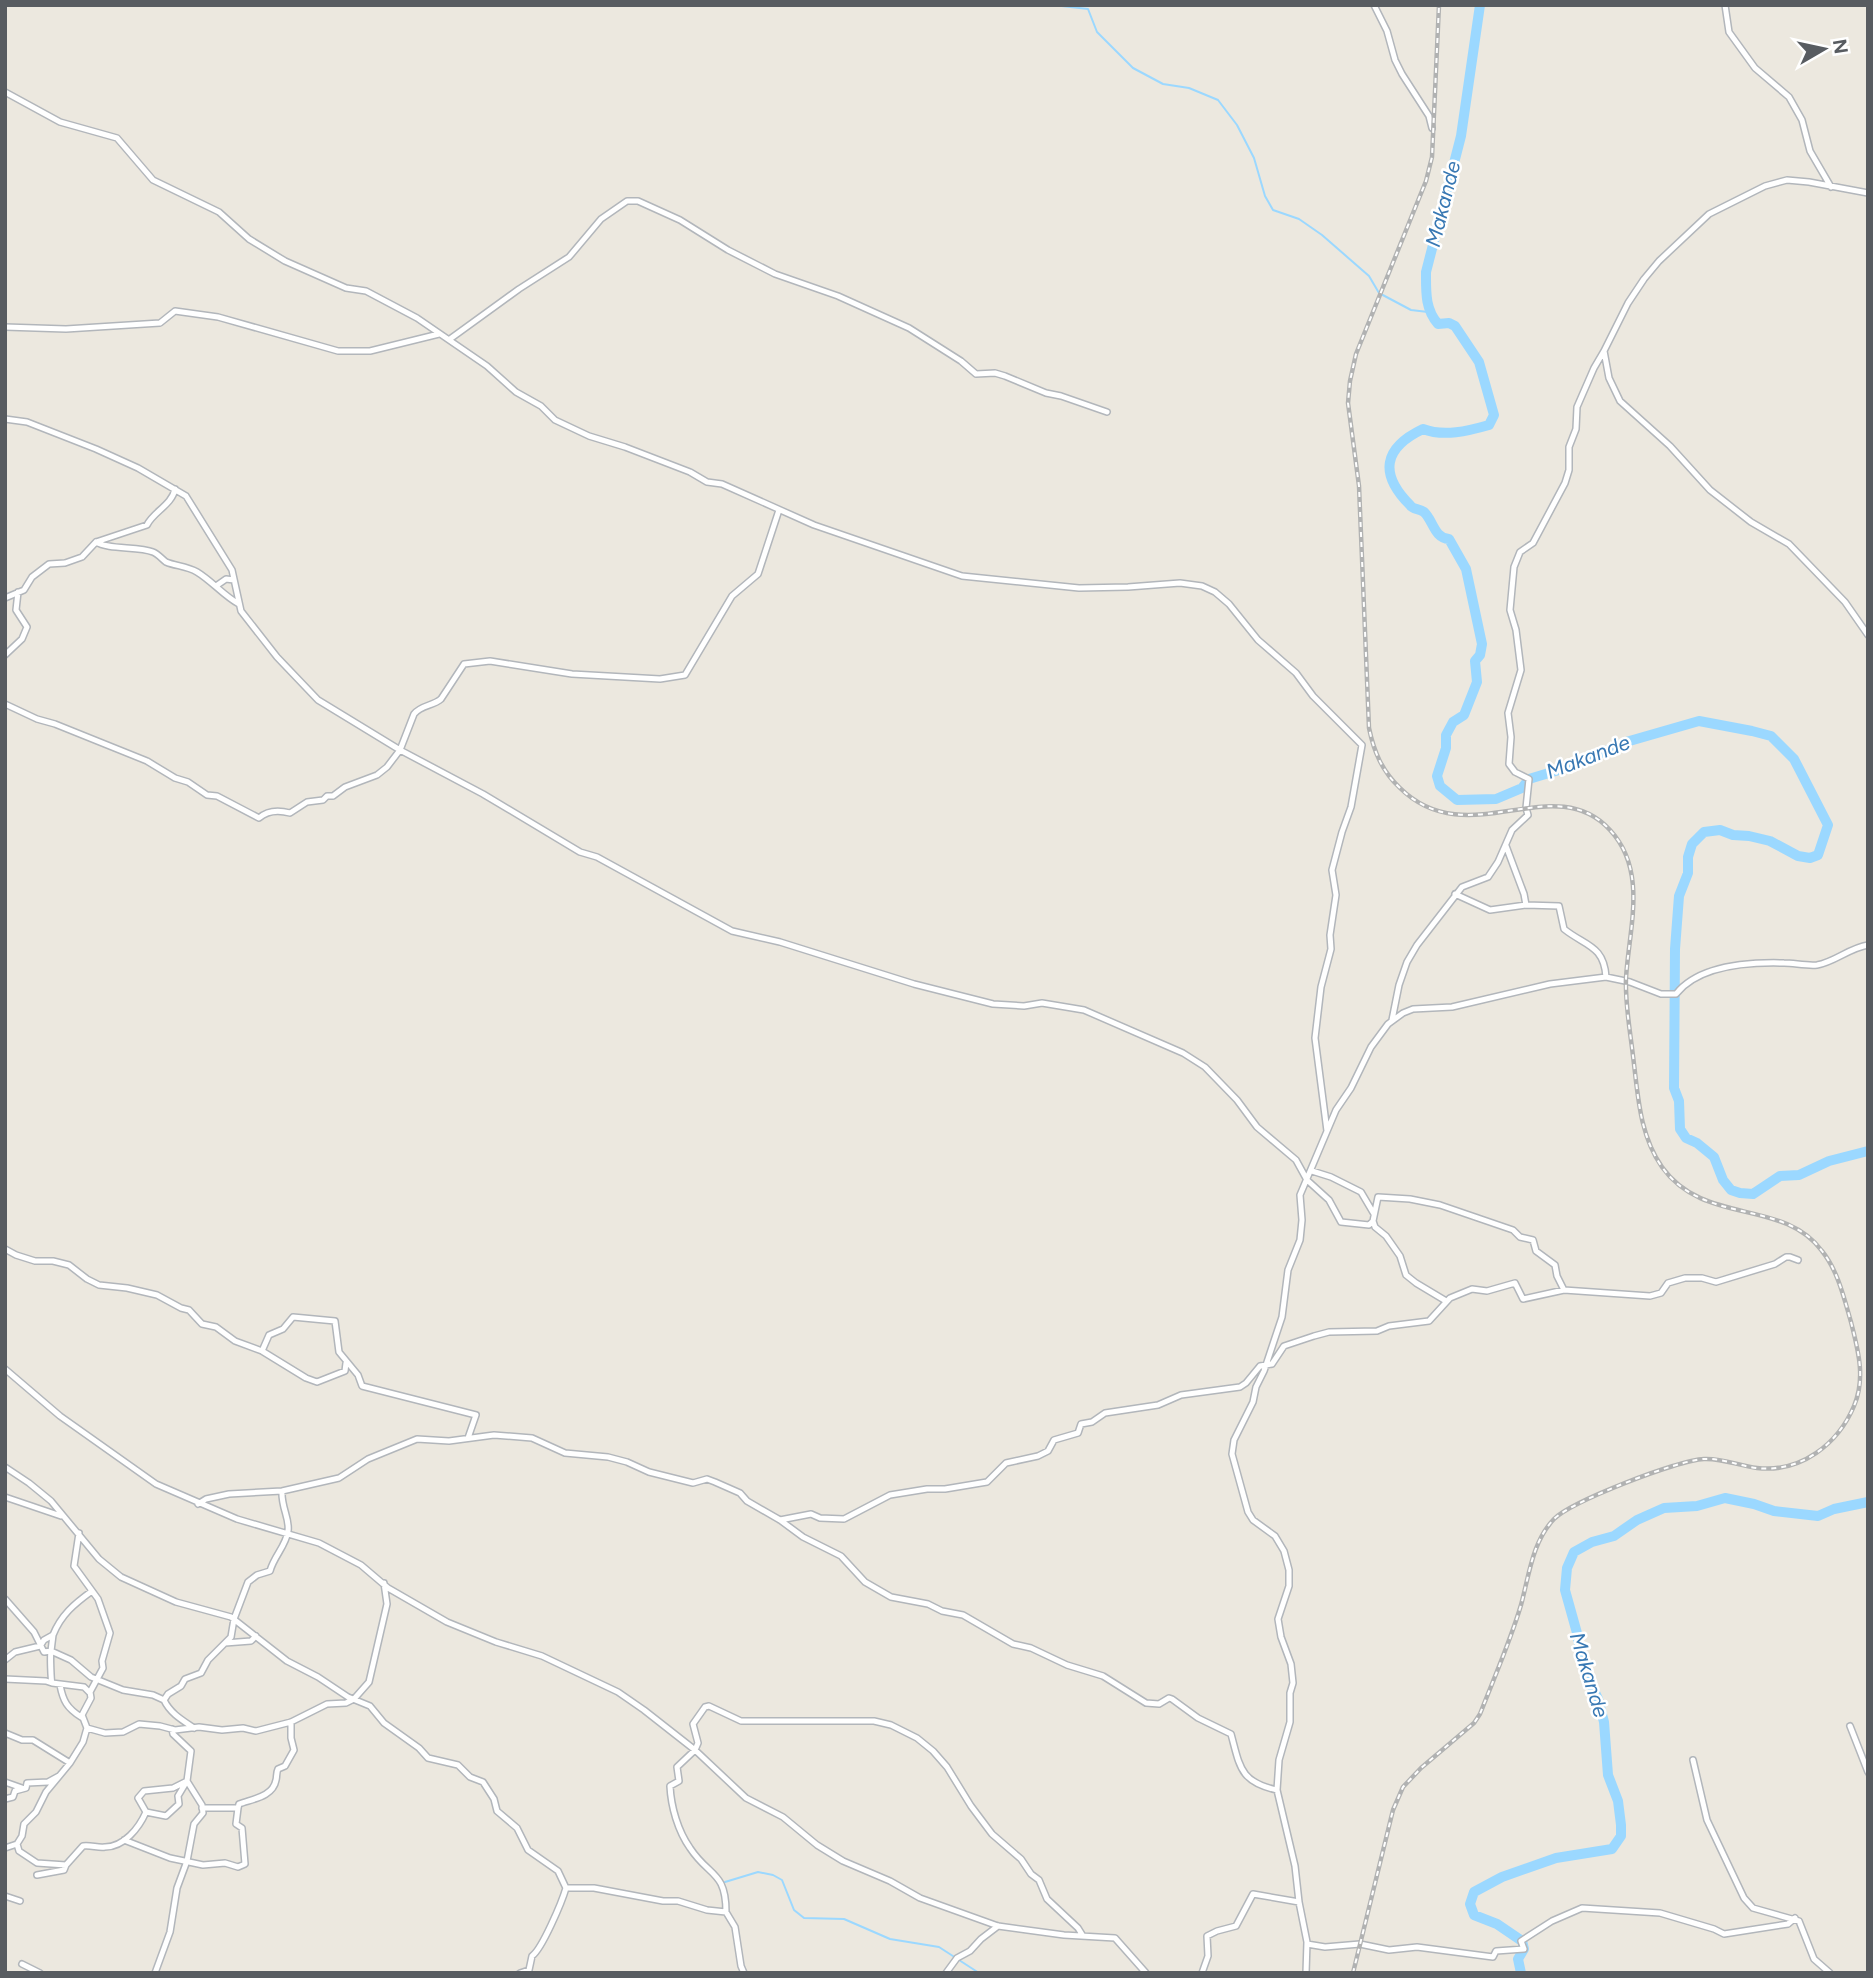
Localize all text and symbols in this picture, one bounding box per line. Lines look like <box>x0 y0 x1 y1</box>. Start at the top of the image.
north arrow <box>1789 14 1859 84</box>
text: N <box>1828 37 1853 55</box>
water label: Makande <box>1420 158 1465 250</box>
water label: Makande <box>1542 729 1634 784</box>
water label: Makande <box>1565 1629 1614 1721</box>

